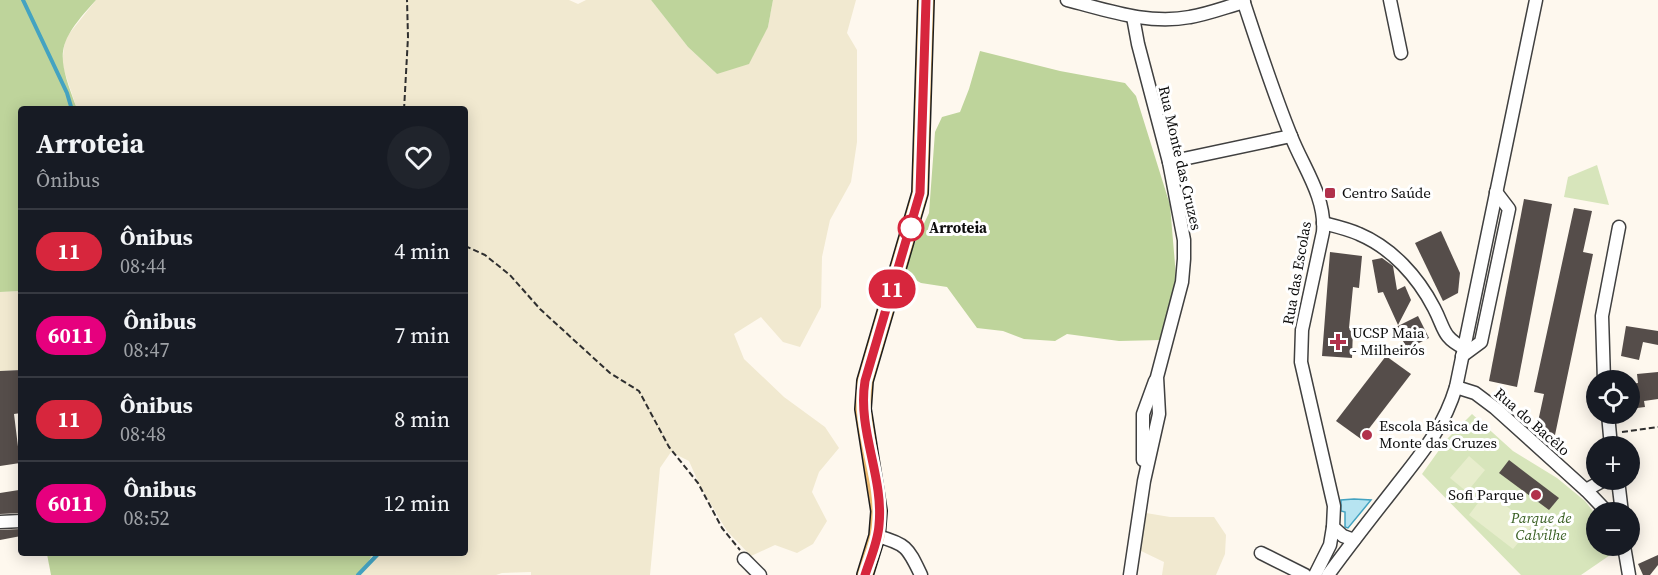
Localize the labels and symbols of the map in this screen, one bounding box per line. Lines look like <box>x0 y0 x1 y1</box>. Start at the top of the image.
street label: Rua Monte das Cruzes <box>1154 84 1207 232</box>
place label: Centro Saúde <box>1342 182 1431 203</box>
marker: Centro Saúde <box>1323 186 1337 200</box>
marker: Arroteia <box>898 215 924 241</box>
place label: Arroteia <box>929 217 988 238</box>
street label: Rua das Escolas <box>1277 219 1316 326</box>
line badge: 11 <box>865 270 919 308</box>
place label: UCSP Maia - Milheirós <box>1352 322 1425 360</box>
marker: UCSP Maia - Milheirós <box>1329 333 1347 351</box>
street label: Rua do Bacêlo <box>1490 383 1575 460</box>
place label: Escola Básica de Monte das Cruzes <box>1379 415 1497 453</box>
marker: Escola Básica de Monte das Cruzes <box>1360 428 1374 442</box>
place label: Sofi Parque <box>1448 484 1524 505</box>
marker: Sofi Parque <box>1529 488 1543 502</box>
park label: Parque de Calvilhe <box>1510 507 1571 545</box>

